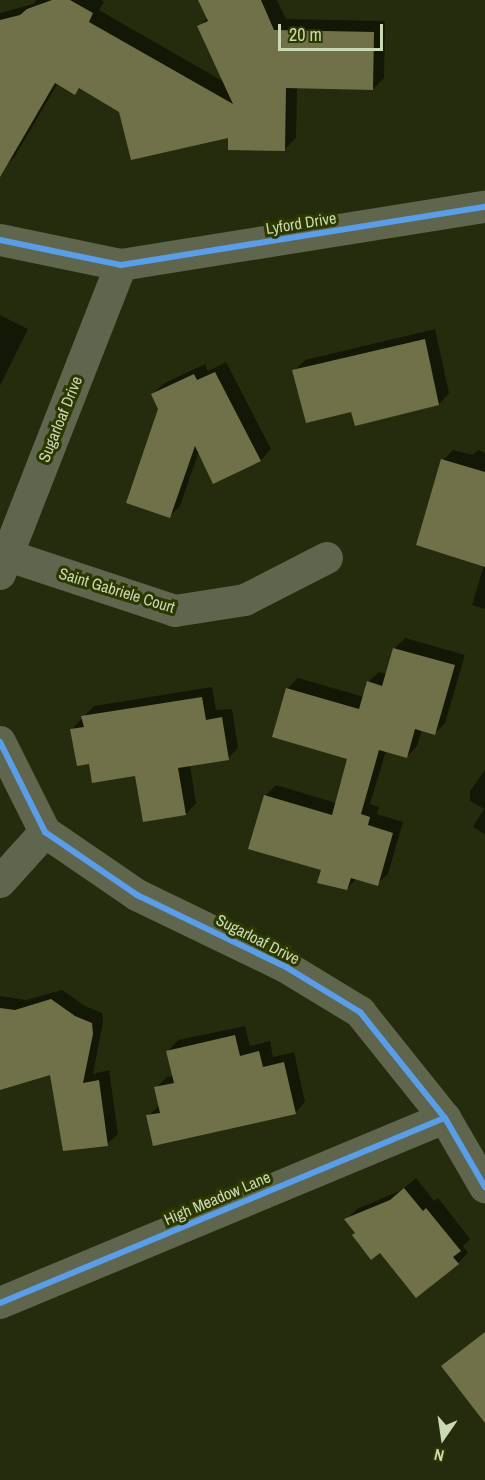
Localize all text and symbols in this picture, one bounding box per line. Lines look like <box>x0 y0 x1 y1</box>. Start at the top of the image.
scale bar <box>281 12 386 50</box>
text: 20 m <box>289 22 322 47</box>
street label: Lyford Drive <box>264 208 338 238</box>
street label: Sugarloaf Drive <box>34 373 86 465</box>
street label: Saint Gabriele Court <box>57 563 177 617</box>
street label: Sugarloaf Drive <box>213 910 303 968</box>
street label: High Meadow Lane <box>161 1167 273 1229</box>
north arrow <box>413 1408 473 1468</box>
text: N <box>432 1444 446 1467</box>

